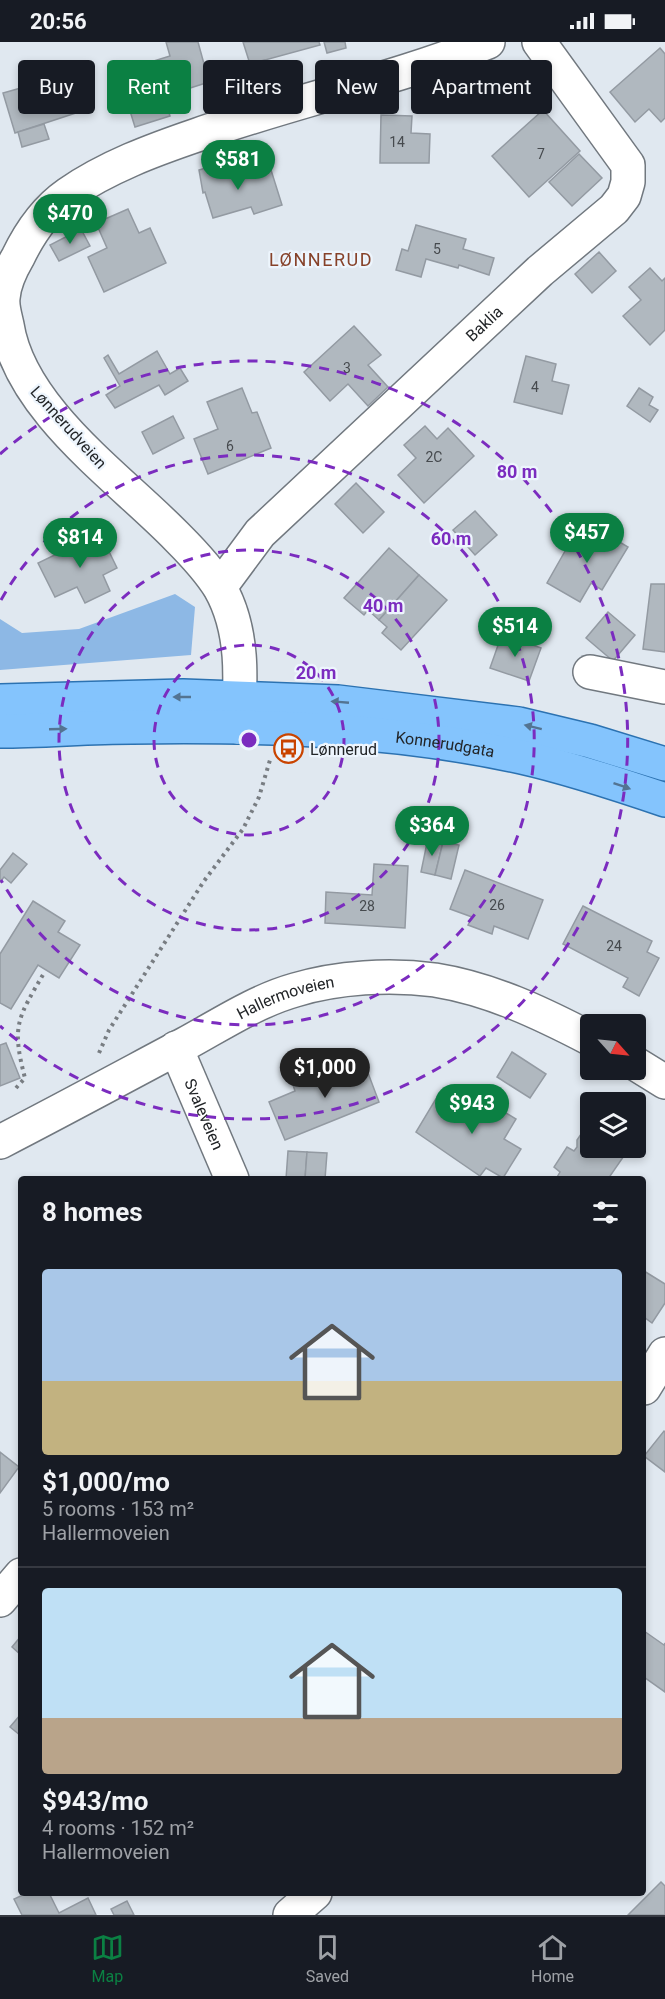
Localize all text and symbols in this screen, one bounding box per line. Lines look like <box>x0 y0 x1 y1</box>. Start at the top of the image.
text: 20:56 <box>30 9 87 34</box>
chip: Buy <box>18 60 95 114</box>
chip: Rent <box>107 60 191 114</box>
chip: Filters <box>203 60 303 114</box>
chip: New <box>315 60 399 114</box>
chip: Apartment <box>411 60 552 114</box>
house number: 14 <box>389 134 405 150</box>
pin: $581 <box>202 140 274 191</box>
house number: 7 <box>537 146 545 162</box>
text: $581 <box>215 147 261 171</box>
pin: $470 <box>34 194 106 245</box>
text: $470 <box>47 201 93 225</box>
house number: 5 <box>433 241 441 257</box>
district label: LØNNERUD <box>269 249 373 270</box>
street label: Baklia <box>462 302 507 345</box>
house number: 3 <box>343 360 351 376</box>
house number: 4 <box>531 379 539 395</box>
street label: Lønnerudveien <box>27 382 111 473</box>
house number: 6 <box>226 438 234 454</box>
house number: 2C <box>426 449 442 465</box>
text: 80 m <box>497 461 537 482</box>
pin: $457 <box>551 513 623 564</box>
pin: $814 <box>44 518 116 569</box>
text: $457 <box>564 520 610 544</box>
text: $814 <box>57 525 103 549</box>
text: 60 m <box>431 528 471 549</box>
text: 40 m <box>363 595 403 616</box>
pin: $514 <box>479 607 551 658</box>
text: $514 <box>492 614 538 638</box>
text: 20 m <box>296 662 336 683</box>
one-way arrow <box>172 692 191 702</box>
one-way arrow <box>330 697 349 707</box>
one-way arrow <box>524 722 542 732</box>
one-way arrow <box>49 725 68 734</box>
street label: Konnerudgata <box>394 728 496 761</box>
centre of rings <box>239 730 259 750</box>
bus stop icon: Lønnerud <box>273 733 305 765</box>
place label: Lønnerud <box>310 740 377 759</box>
one-way arrow <box>613 782 631 791</box>
pin: $364 <box>396 806 468 857</box>
text: $364 <box>409 813 455 837</box>
house number: 26 <box>489 897 505 913</box>
house number: 28 <box>359 898 375 914</box>
house number: 24 <box>606 938 622 954</box>
street label: Hallermoveien <box>234 972 336 1023</box>
north arrow <box>580 1014 646 1080</box>
map controls <box>580 1014 646 1158</box>
pin: $1,000 <box>276 1048 374 1099</box>
text: $1,000 <box>294 1055 356 1079</box>
street label: Svaleveien <box>180 1076 227 1153</box>
pin: $943 <box>436 1084 508 1135</box>
text: $943 <box>449 1091 495 1115</box>
button: layers <box>580 1092 646 1158</box>
icon: filters <box>589 1196 622 1229</box>
text: 8 homes <box>42 1197 143 1227</box>
icon: home <box>278 1308 386 1416</box>
text: $1,000/mo <box>42 1467 170 1497</box>
text: 5 rooms · 153 m² <box>42 1497 194 1521</box>
text: Hallermoveien <box>42 1521 170 1545</box>
icon: home <box>278 1627 386 1735</box>
text: $943/mo <box>42 1786 149 1816</box>
text: 4 rooms · 152 m² <box>42 1816 194 1840</box>
text: Hallermoveien <box>42 1840 170 1864</box>
tab: Map <box>91 1931 124 1986</box>
tab: Saved <box>306 1931 349 1986</box>
tab: Home <box>531 1931 574 1986</box>

